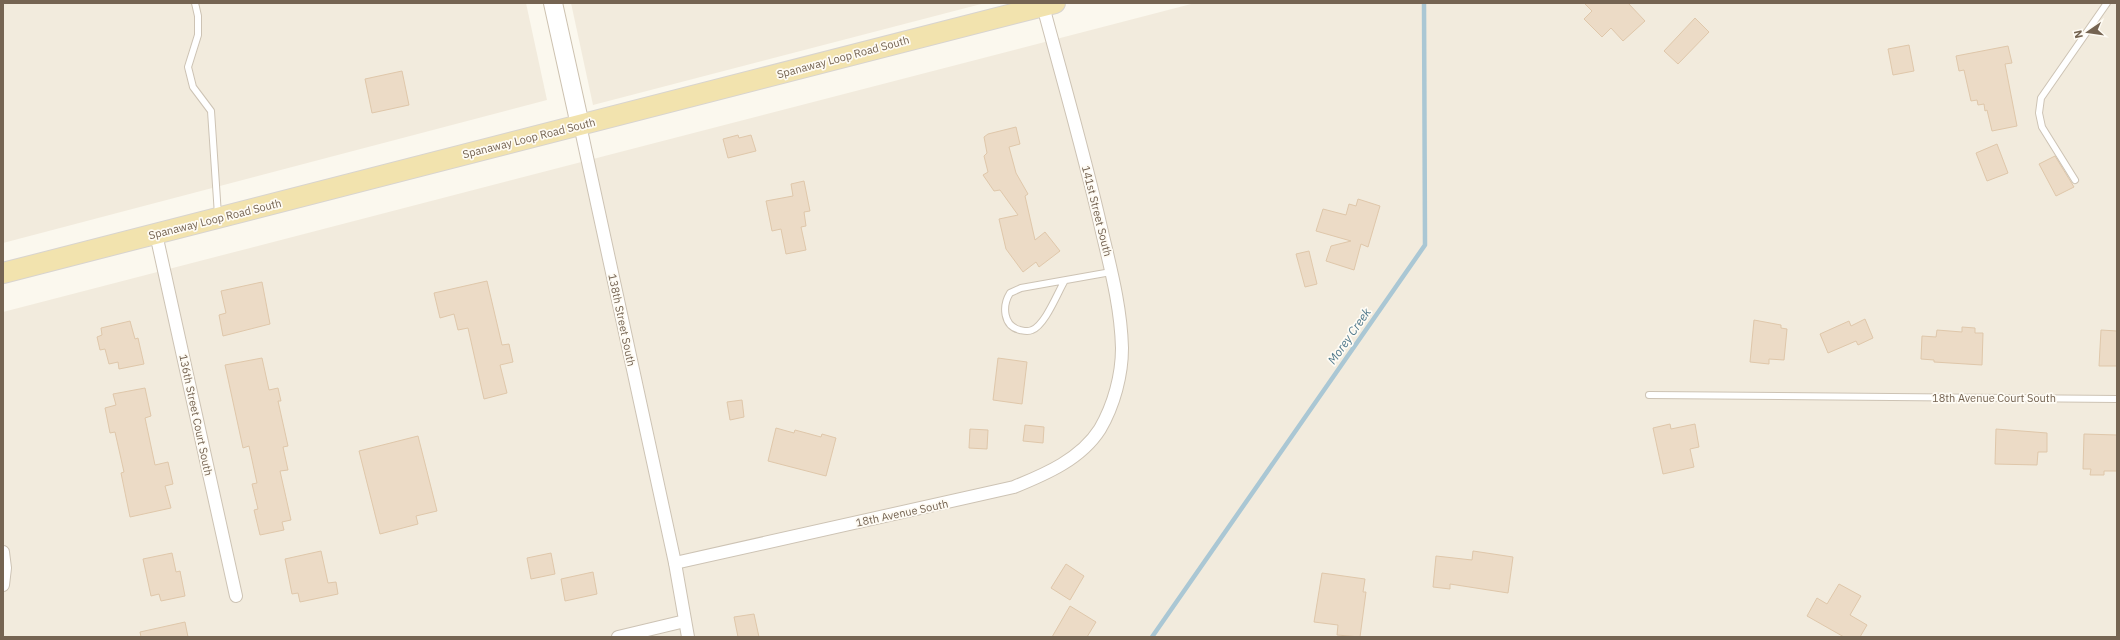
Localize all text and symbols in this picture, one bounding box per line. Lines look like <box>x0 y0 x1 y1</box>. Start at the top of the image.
north arrow <box>2068 12 2108 52</box>
text: N <box>2071 29 2086 40</box>
street label: Spanaway Loop Road South <box>775 33 911 81</box>
street label: Spanaway Loop Road South <box>461 115 597 161</box>
street label: 141st Street South <box>1079 164 1115 258</box>
street label: Spanaway Loop Road South <box>147 196 283 242</box>
street label: 138th Street South <box>605 272 639 368</box>
water label: Morey Creek <box>1324 304 1374 367</box>
street label: 136th Street Court South <box>176 353 216 477</box>
street label: 18th Avenue Court South <box>1932 391 2056 405</box>
street label: 18th Avenue South <box>855 496 949 530</box>

